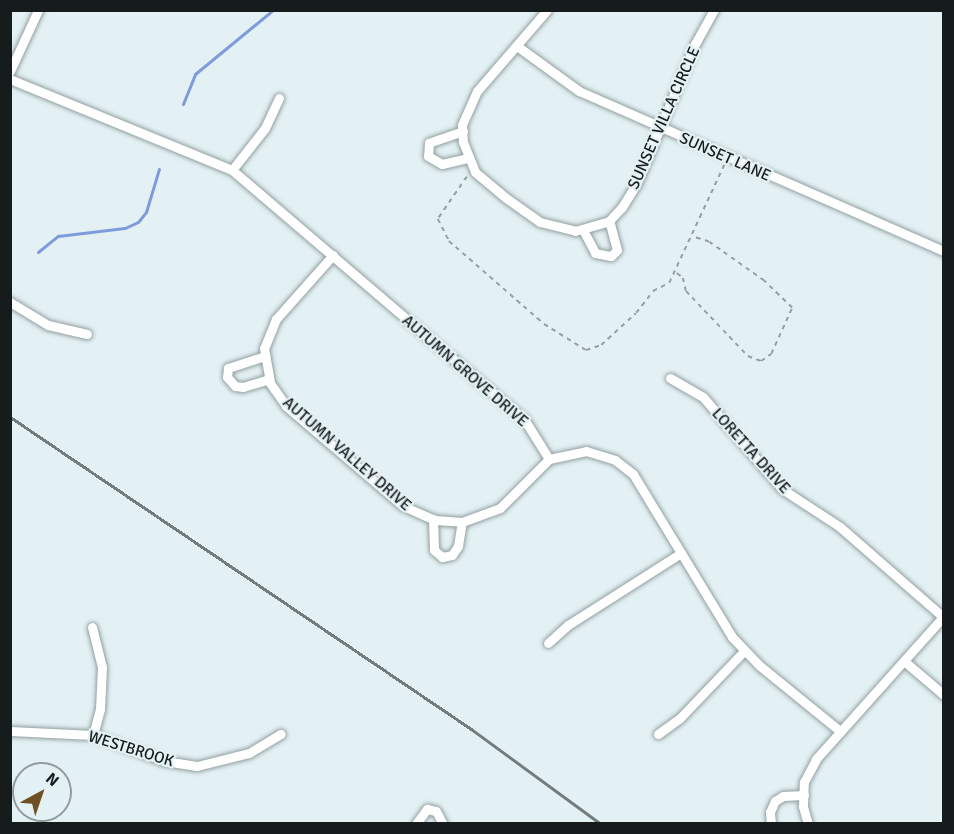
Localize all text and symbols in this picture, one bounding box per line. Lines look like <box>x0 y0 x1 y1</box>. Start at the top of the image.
street label: SUNSET VILLA CIRCLE <box>624 44 704 192</box>
street label: SUNSET LANE <box>676 128 774 186</box>
street label: AUTUMN GROVE DRIVE <box>398 311 532 431</box>
street label: AUTUMN VALLEY DRIVE <box>279 393 415 515</box>
street label: LORETTA DRIVE <box>708 404 794 498</box>
street label: WESTBROOK <box>86 727 176 771</box>
north arrow <box>12 762 72 822</box>
text: N <box>42 768 63 791</box>

